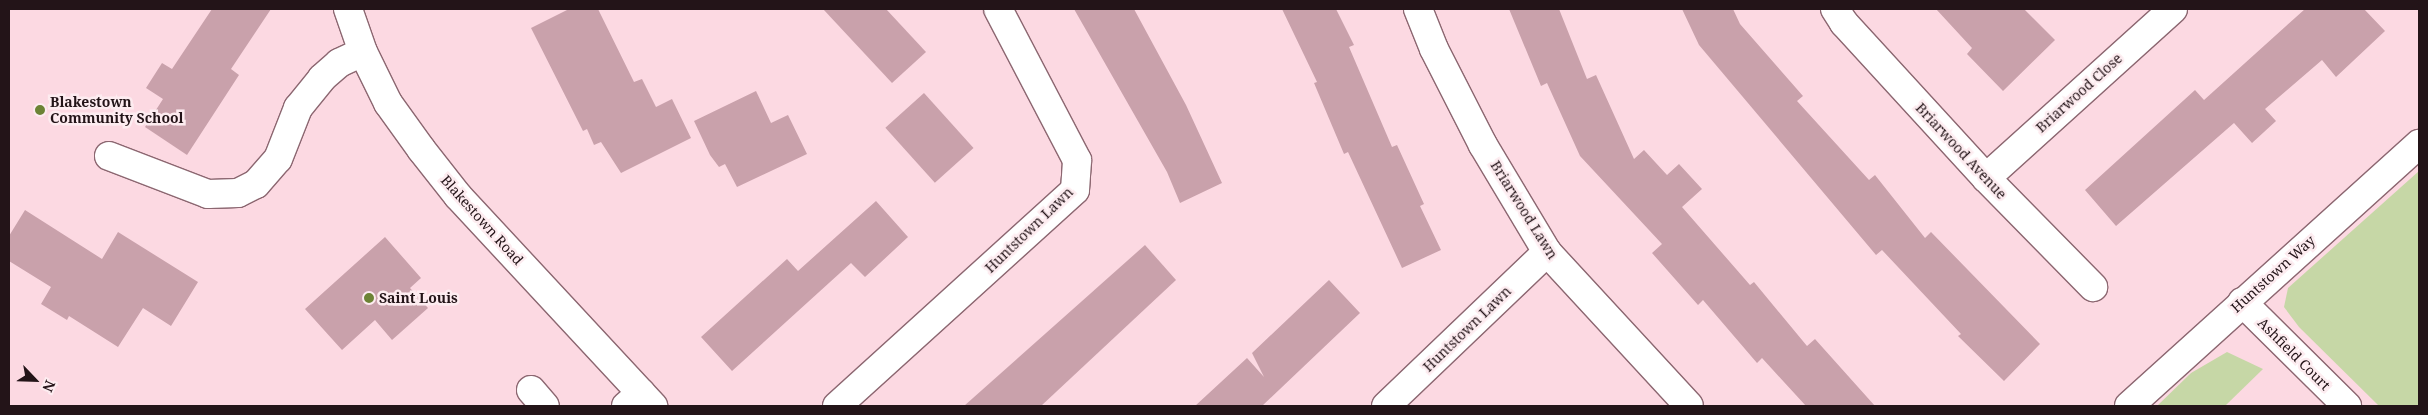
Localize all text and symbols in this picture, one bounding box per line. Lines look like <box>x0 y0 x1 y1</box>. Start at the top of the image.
street label: Briarwood Close <box>2033 50 2125 136</box>
place label: Blakestown Community School <box>50 94 184 126</box>
street label: Briarwood Avenue <box>1912 99 2010 203</box>
marker: Blakestown Community School <box>34 104 46 116</box>
street label: Briarwood Lawn <box>1487 158 1561 262</box>
street label: Blakestown Road <box>437 172 527 268</box>
street label: Huntstown Lawn <box>982 184 1076 276</box>
street label: Huntstown Way <box>2228 232 2318 316</box>
street label: Huntstown Lawn <box>1420 283 1514 375</box>
place label: Saint Louis <box>379 290 458 306</box>
marker: Saint Louis <box>363 292 375 304</box>
street label: Ashfield Court <box>2254 314 2334 394</box>
north arrow <box>10 355 60 405</box>
text: N <box>38 377 60 395</box>

